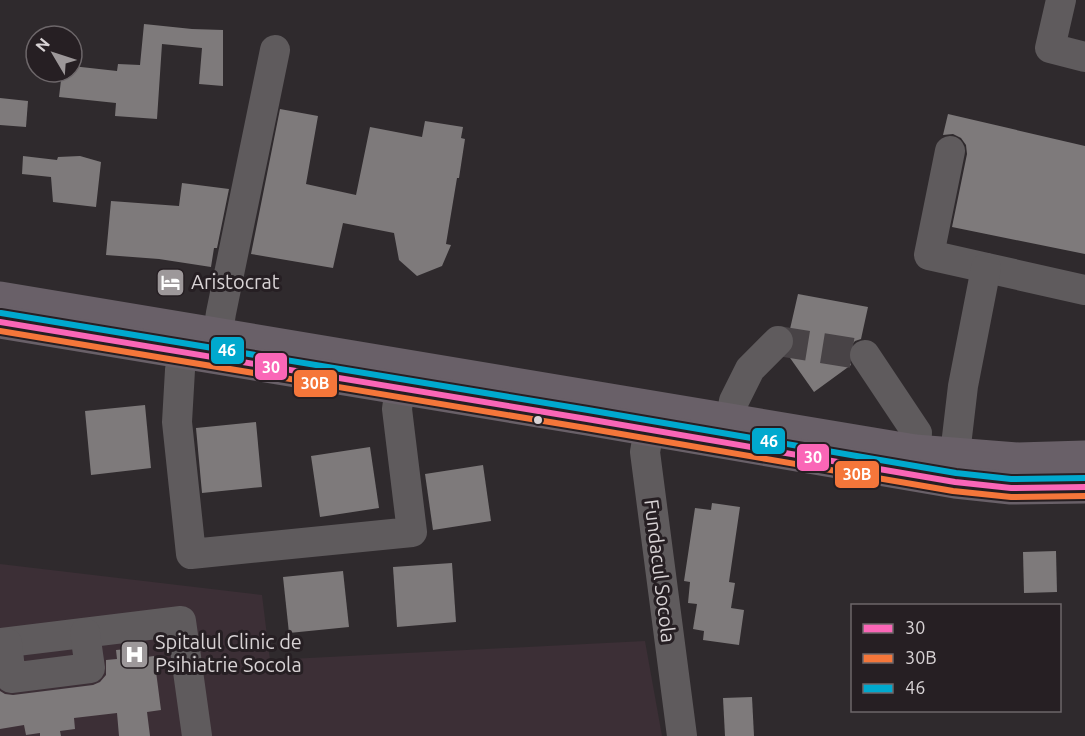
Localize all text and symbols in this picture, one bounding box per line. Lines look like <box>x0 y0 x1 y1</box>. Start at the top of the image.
north arrow <box>24 24 84 84</box>
text: N <box>32 34 53 55</box>
hotel icon: Aristocrat <box>154 266 186 298</box>
place label: Aristocrat <box>191 270 280 293</box>
line badge: 46 <box>210 336 245 365</box>
text: 46 <box>218 341 236 359</box>
line badge: 30 <box>254 352 288 381</box>
text: 30 <box>262 358 280 376</box>
line badge: 30B <box>293 369 338 398</box>
text: 30B <box>301 374 329 392</box>
unlabelled marker <box>532 414 544 426</box>
line badge: 46 <box>751 427 786 455</box>
text: 46 <box>760 432 778 450</box>
line badge: 30 <box>796 443 830 472</box>
text: 30 <box>804 448 822 466</box>
line badge: 30B <box>834 460 880 489</box>
text: 30B <box>843 465 871 483</box>
street label: Fundacul Socola <box>640 498 681 644</box>
legend <box>851 604 1061 712</box>
text: 30 <box>905 617 925 637</box>
place label: Spitalul Clinic de Psihiatrie Socola <box>155 630 302 676</box>
hospital icon: Spitalul Clinic de Psihiatrie Socola <box>118 638 150 670</box>
text: 30B <box>905 647 937 667</box>
text: 46 <box>905 677 925 697</box>

